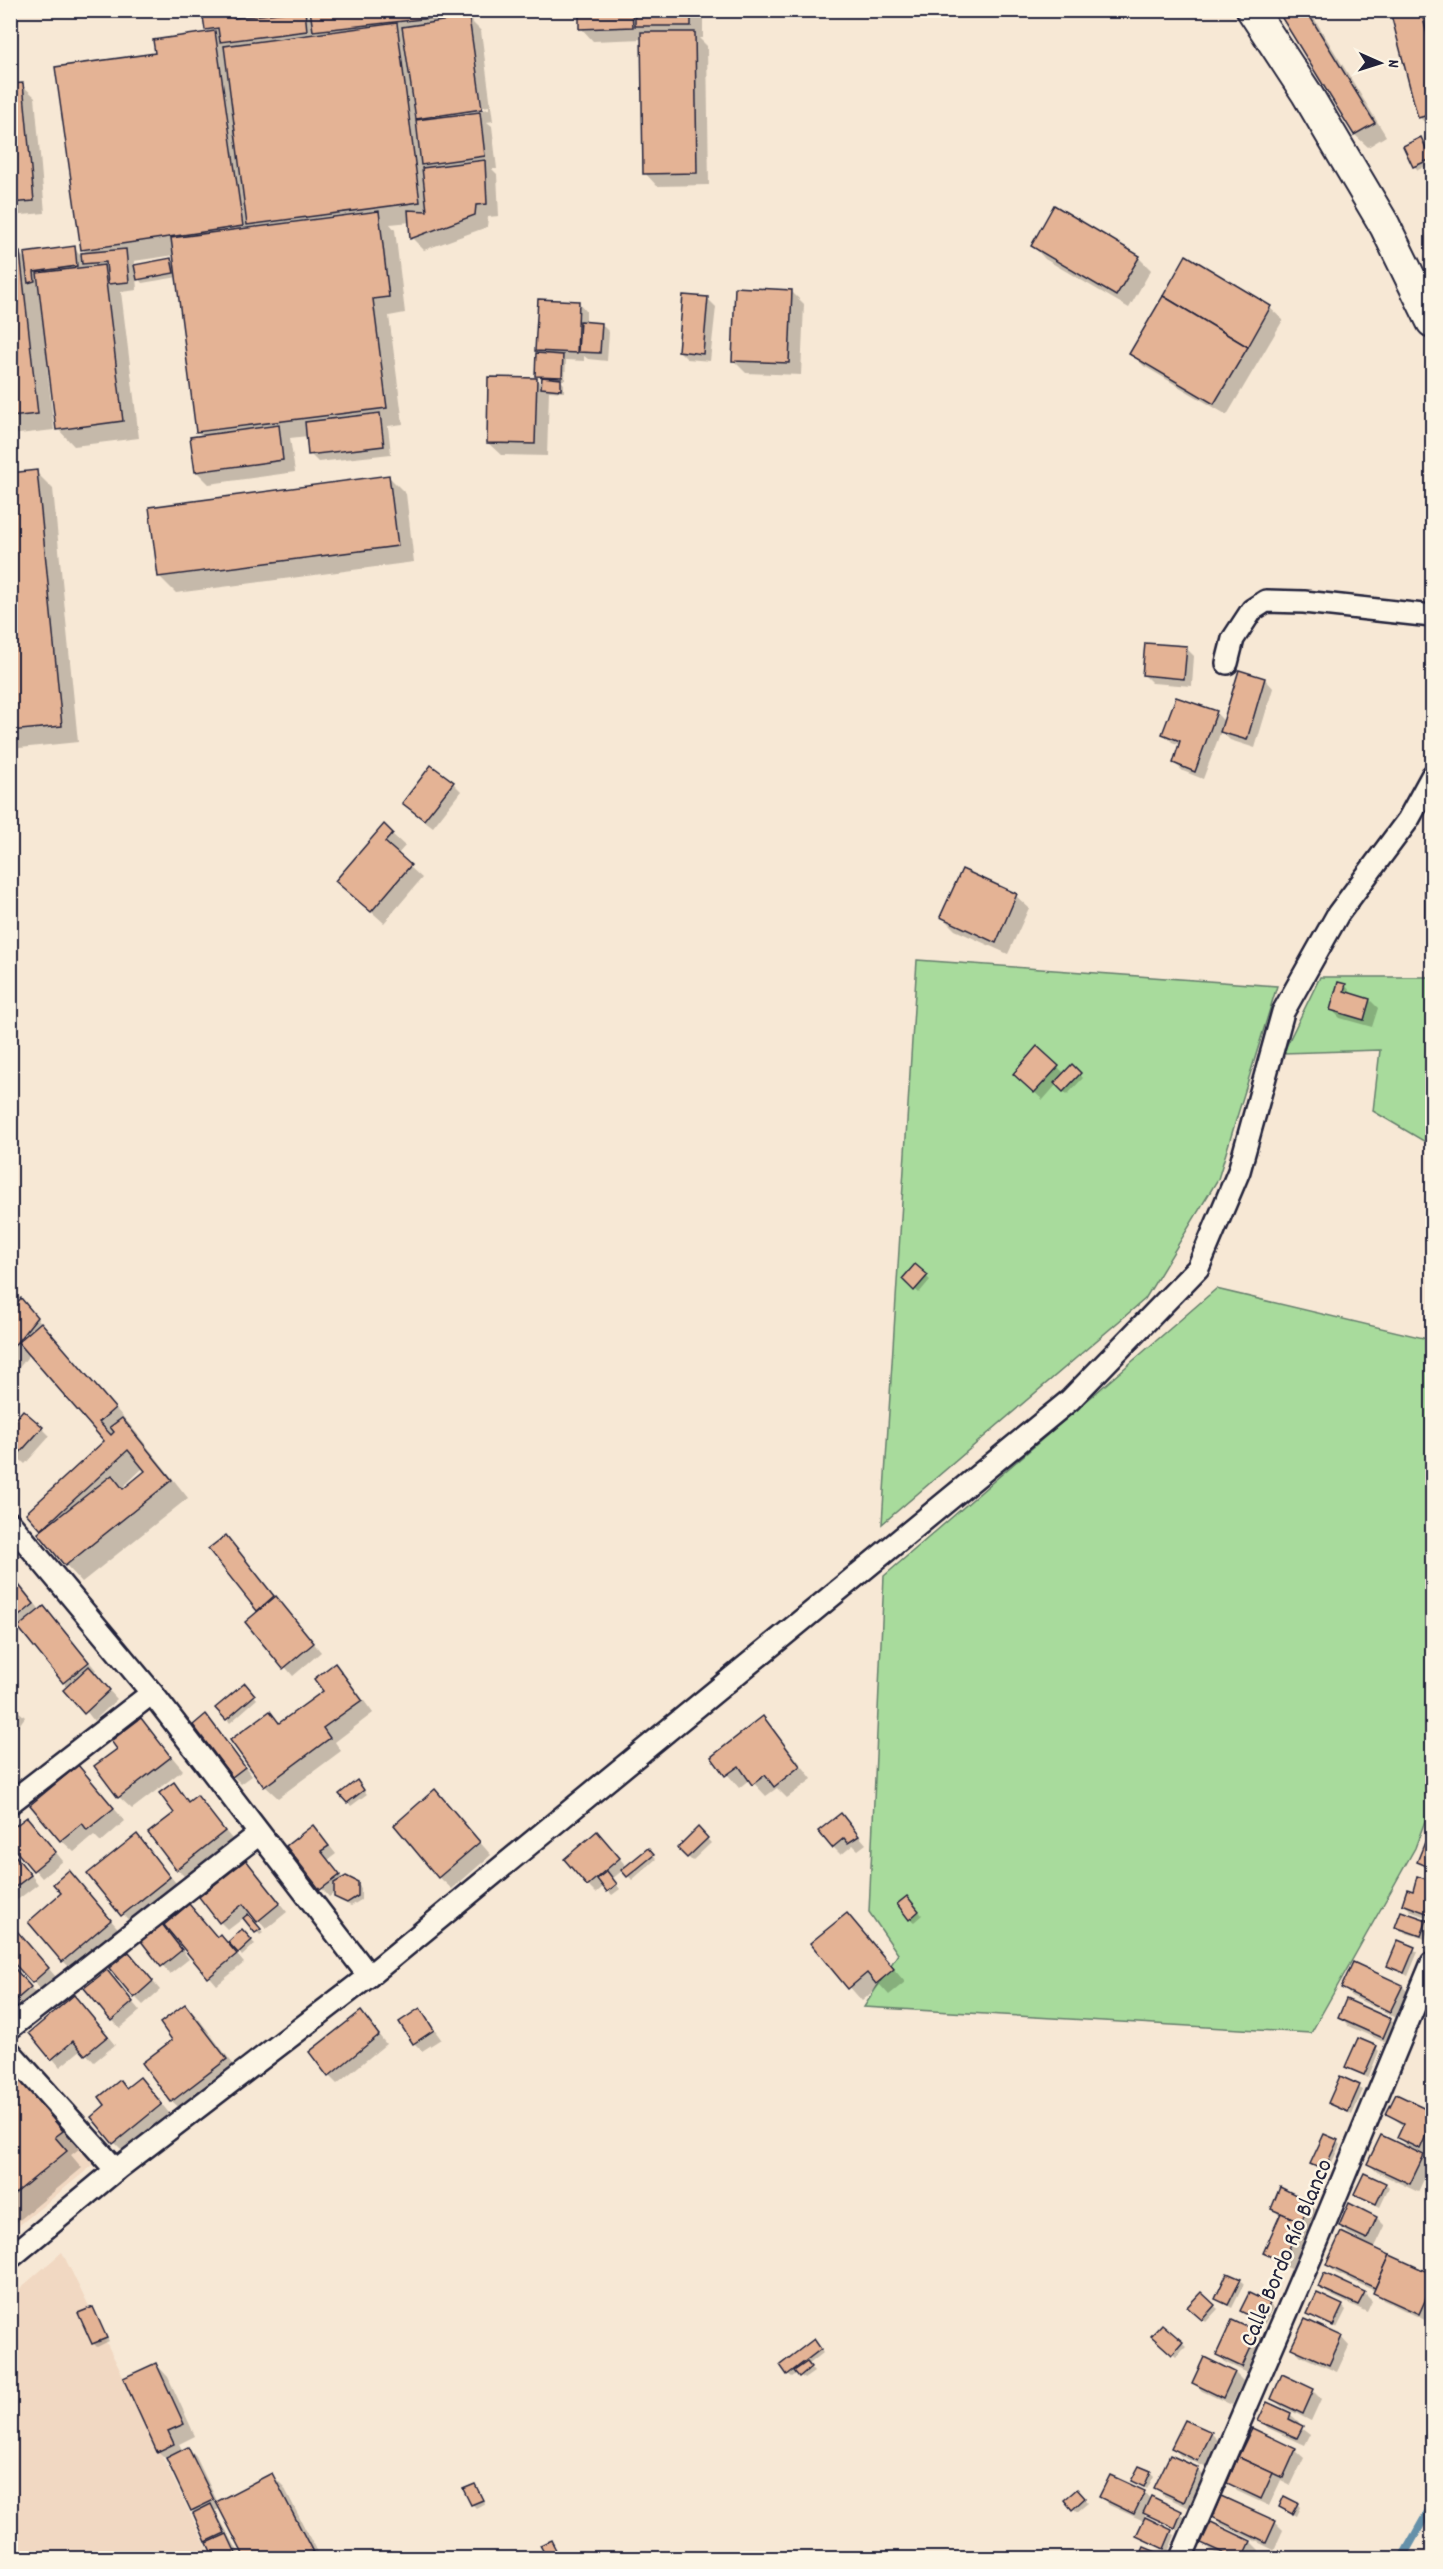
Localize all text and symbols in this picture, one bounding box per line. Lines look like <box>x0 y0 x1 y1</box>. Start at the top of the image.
north arrow <box>1350 33 1410 93</box>
text: N <box>1381 59 1404 68</box>
street label: Calle Bordo Río Blanco <box>1233 2154 1343 2352</box>

